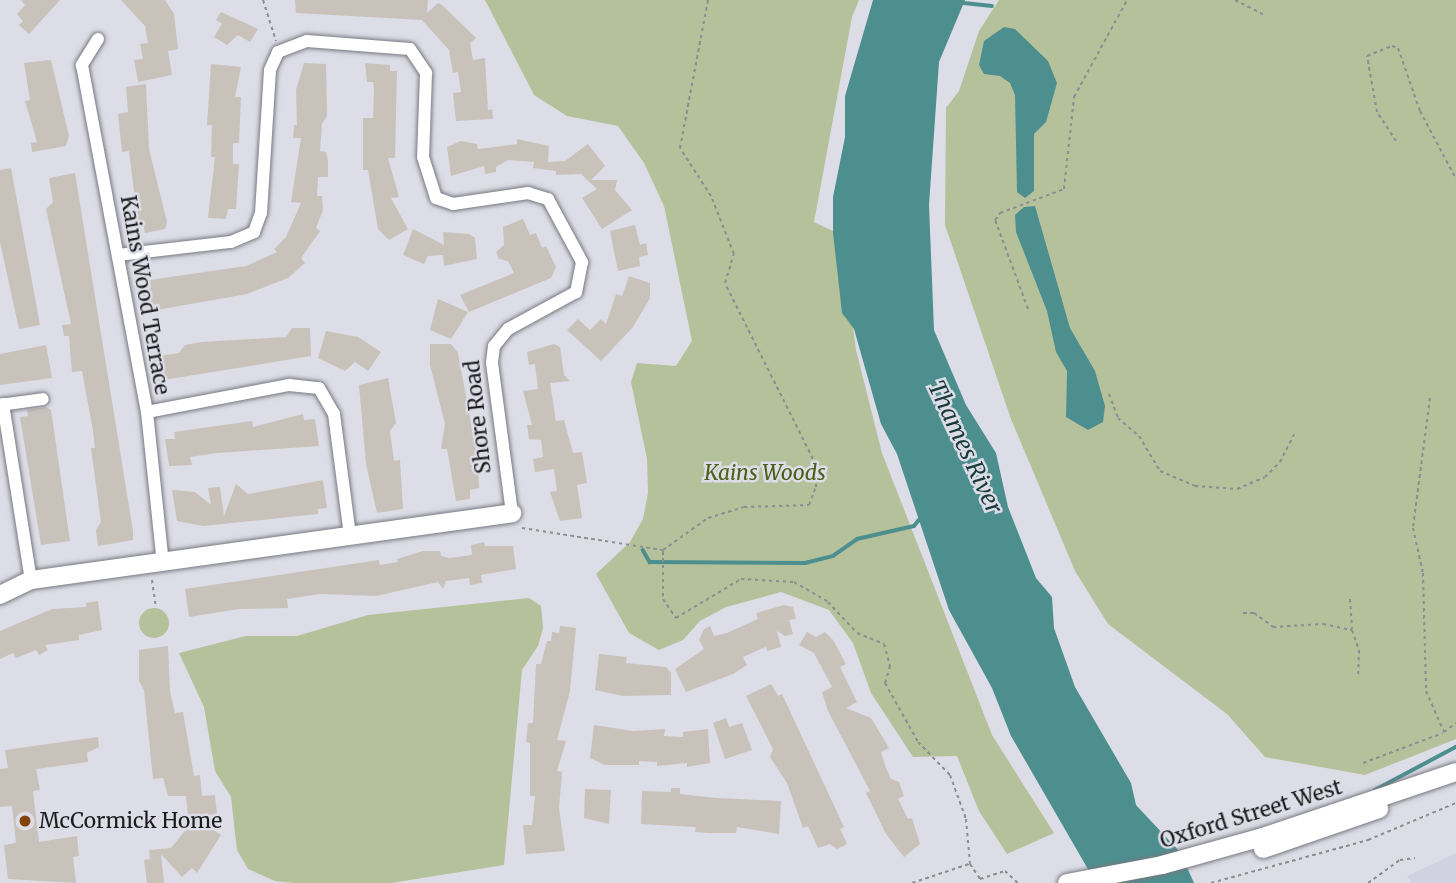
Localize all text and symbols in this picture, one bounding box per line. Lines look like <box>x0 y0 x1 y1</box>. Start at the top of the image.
street label: Kains Wood Terrace <box>115 193 175 397</box>
street label: Shore Road <box>460 359 496 475</box>
water label: Thames River <box>922 376 1008 518</box>
park label: Kains Woods <box>704 460 826 486</box>
street label: Oxford Street West <box>1157 774 1345 854</box>
place label: McCormick Home <box>39 808 222 834</box>
marker: McCormick Home <box>17 813 33 829</box>

